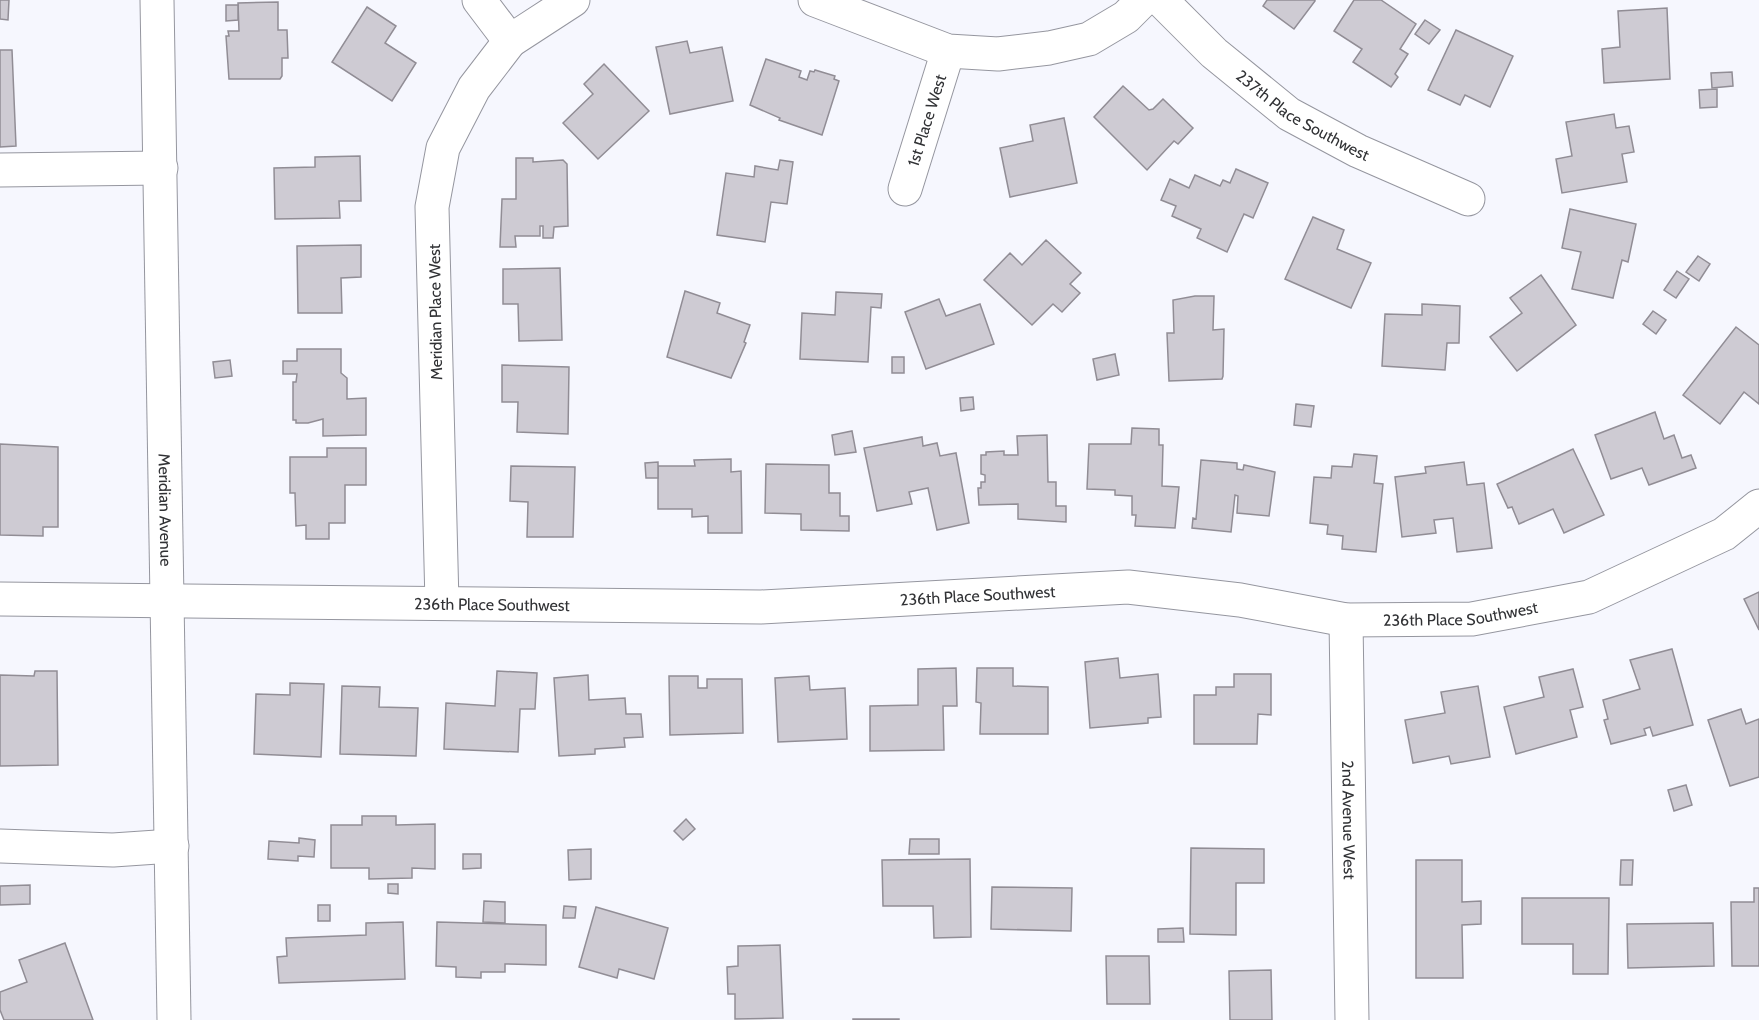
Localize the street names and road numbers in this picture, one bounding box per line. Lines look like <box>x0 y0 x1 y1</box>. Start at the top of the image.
street label: 237th Place Southwest <box>1232 66 1373 165</box>
street label: 1st Place West <box>904 72 950 169</box>
street label: Meridian Place West <box>425 243 446 380</box>
street label: Meridian Avenue <box>155 453 175 566</box>
street label: 236th Place Southwest <box>899 582 1056 609</box>
street label: 236th Place Southwest <box>414 594 570 615</box>
street label: 236th Place Southwest <box>1383 598 1540 630</box>
street label: 2nd Avenue West <box>1338 760 1359 880</box>

